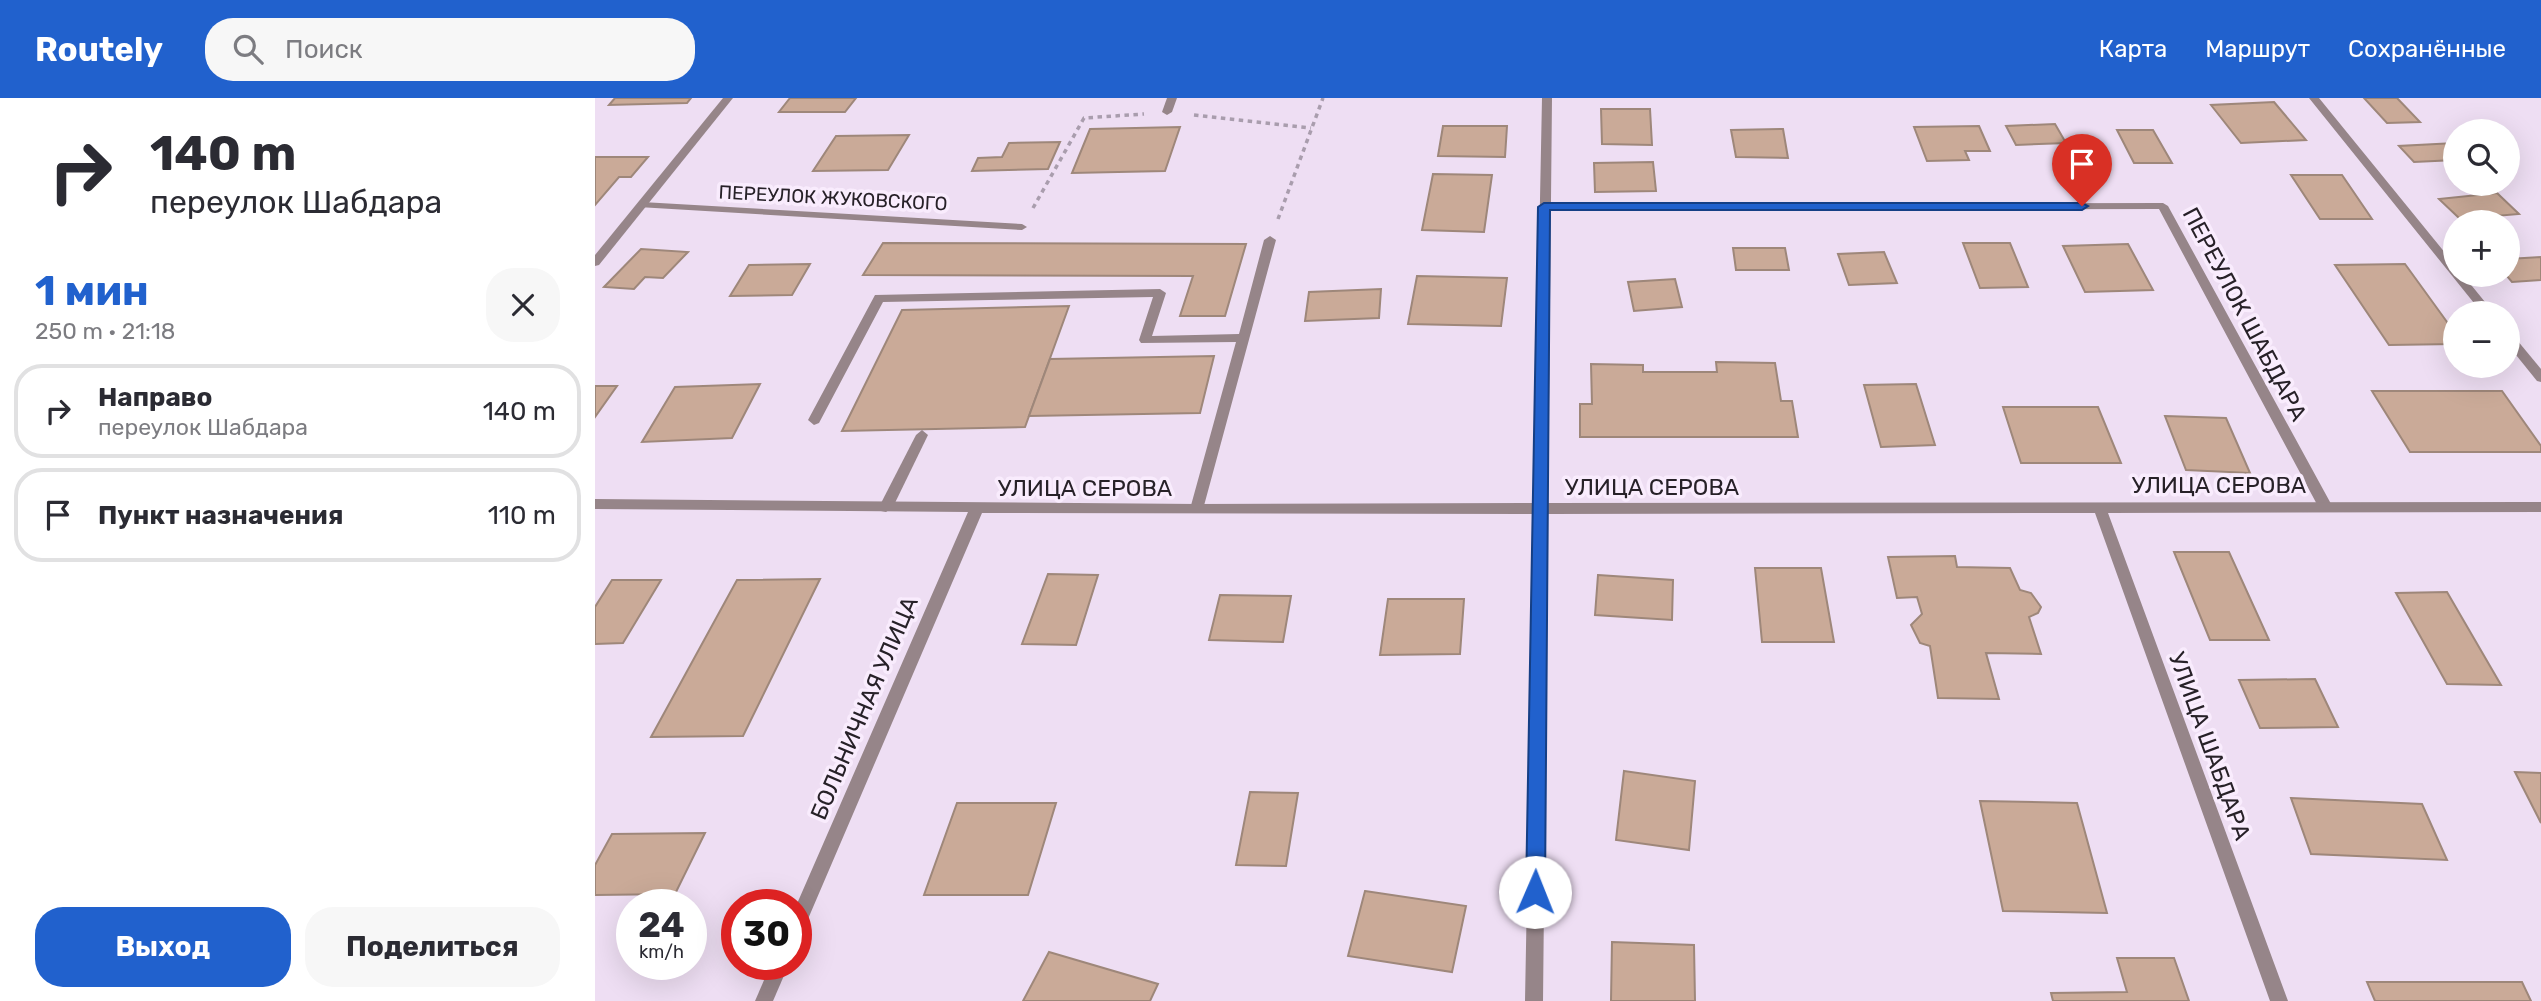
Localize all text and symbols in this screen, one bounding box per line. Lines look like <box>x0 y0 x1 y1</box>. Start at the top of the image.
search box <box>205 18 695 81</box>
text: Routely <box>35 30 163 69</box>
icon: search <box>229 30 267 68</box>
text: Поиск <box>285 34 363 65</box>
text: Карта <box>2099 35 2167 63</box>
text: Маршрут <box>2205 35 2310 63</box>
text: Сохранённые <box>2348 35 2506 63</box>
map controls <box>2443 119 2520 378</box>
button: search <box>2443 119 2520 196</box>
text: 140 m <box>150 124 296 182</box>
icon: right <box>35 126 126 217</box>
pin <box>2052 134 2112 206</box>
icon: arrive <box>2063 145 2101 183</box>
street label: ПЕРЕУЛОК ЖУКОВСКОГО <box>718 181 948 215</box>
text: переулок Шабдара <box>150 183 442 221</box>
street label: ПЕРЕУЛОК ШАБДАРА <box>2177 202 2313 426</box>
button: + <box>2443 210 2520 287</box>
text: 1 мин <box>35 266 149 316</box>
button: close <box>486 268 560 342</box>
button: − <box>2443 301 2520 378</box>
text: 250 m · 21:18 <box>35 317 175 345</box>
text: Направо <box>98 382 212 413</box>
icon: right <box>39 392 77 430</box>
text: 140 m <box>483 396 556 427</box>
text: переулок Шабдара <box>98 413 308 441</box>
street label: УЛИЦА СЕРОВА <box>2132 471 2306 499</box>
street label: УЛИЦА СЕРОВА <box>1565 473 1739 501</box>
street label: УЛИЦА СЕРОВА <box>998 474 1172 502</box>
icon: arrive <box>39 496 77 534</box>
text: Пункт назначения <box>98 500 343 531</box>
text: 110 m <box>488 500 556 531</box>
street label: БОЛЬНИЧНАЯ УЛИЦА <box>804 592 924 824</box>
street label: УЛИЦА ШАБДАРА <box>2163 648 2257 844</box>
position arrow <box>1498 855 1572 929</box>
speed limit sign: 30 <box>721 889 812 980</box>
text: 24 <box>638 904 685 946</box>
button: Выход <box>35 907 291 987</box>
button: Поделиться <box>305 907 560 987</box>
text: km/h <box>639 941 684 963</box>

